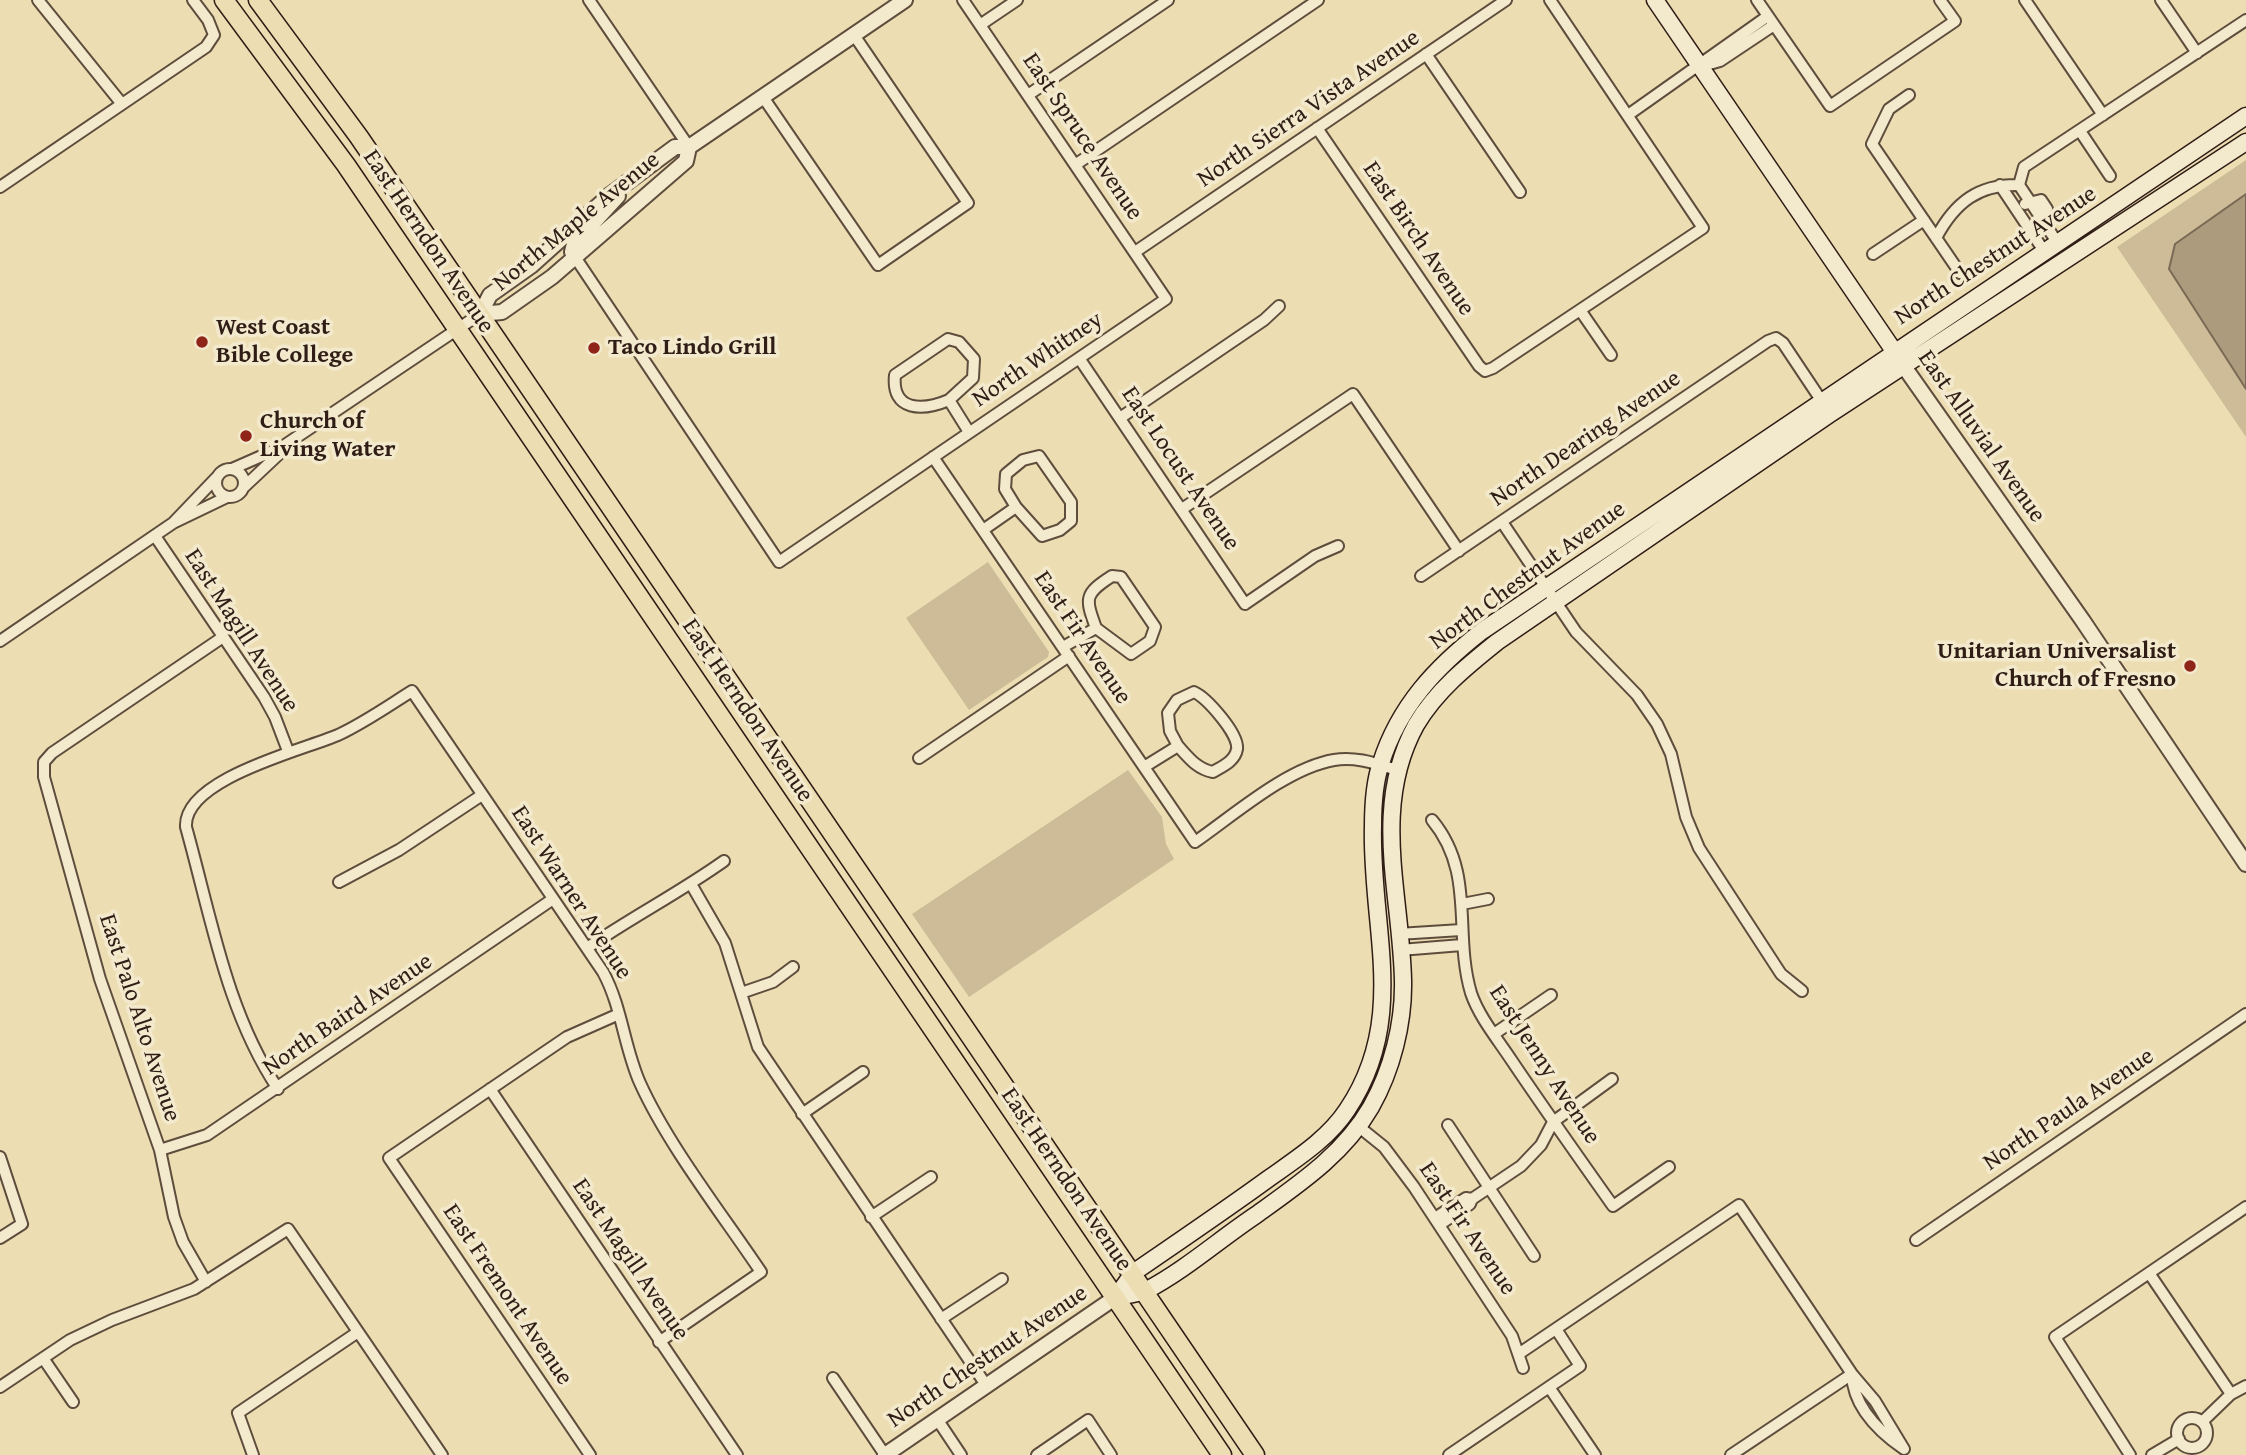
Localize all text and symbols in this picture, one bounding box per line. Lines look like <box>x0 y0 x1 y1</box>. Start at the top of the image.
street label: North Sierra Vista Avenue <box>1192 24 1426 194</box>
street label: East Spruce Avenue <box>1015 48 1149 226</box>
street label: East Herndon Avenue <box>356 145 500 339</box>
street label: North Maple Avenue <box>488 146 666 298</box>
street label: East Birch Avenue <box>1356 157 1480 321</box>
street label: North Chestnut Avenue <box>1890 180 2102 332</box>
street label: North Whitney <box>967 306 1109 414</box>
place label: West Coast Bible College <box>216 314 353 370</box>
marker: West Coast Bible College <box>194 334 210 350</box>
place label: Taco Lindo Grill <box>608 334 777 362</box>
marker: Taco Lindo Grill <box>586 340 602 356</box>
street label: East Alluvial Avenue <box>1911 345 2051 529</box>
street label: North Dearing Avenue <box>1485 365 1687 513</box>
street label: East Locust Avenue <box>1115 382 1245 556</box>
place label: Church of Living Water <box>260 408 395 464</box>
marker: Church of Living Water <box>238 428 254 444</box>
street label: North Chestnut Avenue <box>1425 495 1631 657</box>
street label: East Magill Avenue <box>177 544 305 718</box>
street label: East Fir Avenue <box>1027 566 1137 710</box>
street label: East Herndon Avenue <box>675 614 819 808</box>
place label: Unitarian Universalist Church of Fresno <box>1937 638 2176 694</box>
marker: Unitarian Universalist Church of Fresno <box>2182 658 2198 674</box>
street label: East Warner Avenue <box>504 801 638 985</box>
street label: East Palo Alto Avenue <box>92 911 186 1125</box>
street label: North Baird Avenue <box>258 948 438 1082</box>
street label: East Jenny Avenue <box>1482 980 1606 1150</box>
street label: North Paula Avenue <box>1978 1042 2160 1178</box>
street label: East Herndon Avenue <box>994 1083 1138 1277</box>
street label: East Fir Avenue <box>1412 1157 1522 1301</box>
street label: East Magill Avenue <box>565 1174 695 1346</box>
street label: East Fremont Avenue <box>436 1199 578 1391</box>
street label: North Chestnut Avenue <box>883 1279 1093 1435</box>

